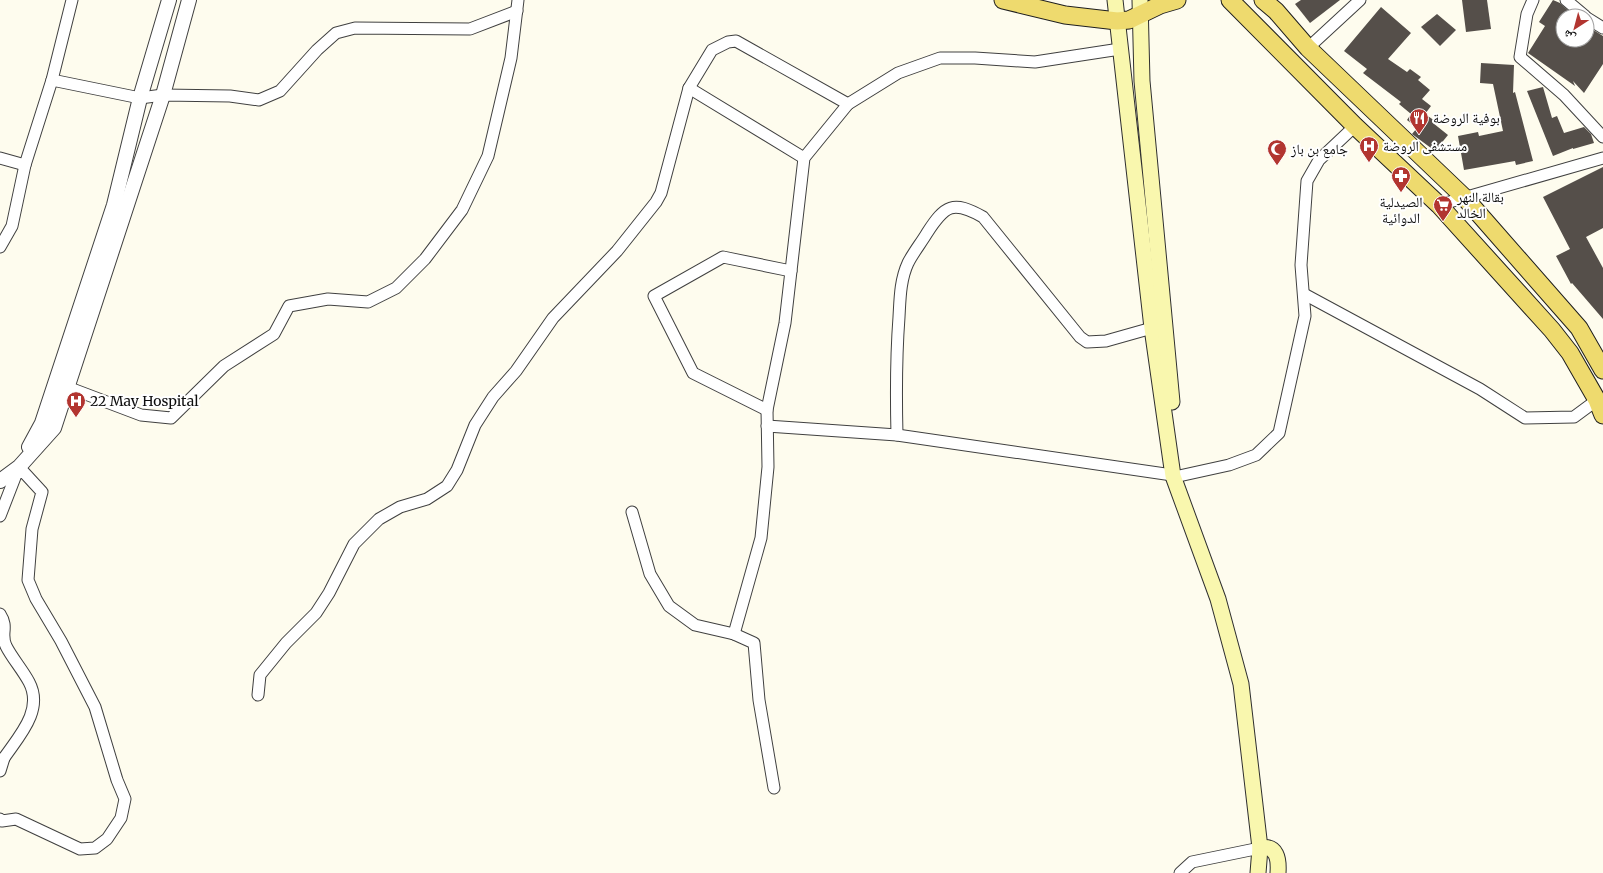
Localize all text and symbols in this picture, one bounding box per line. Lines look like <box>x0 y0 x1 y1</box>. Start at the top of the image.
north arrow <box>1555 8 1595 48</box>
text: ش <box>1560 26 1579 45</box>
restaurant icon: بوفية الروضة <box>1408 107 1430 135</box>
place label: بوفية الروضة <box>1433 109 1500 127</box>
hospital icon: مستشفى الروضة <box>1358 135 1380 163</box>
place label: مستشفى الروضة <box>1383 137 1467 155</box>
mosque icon: جامع بن باز <box>1266 138 1288 166</box>
place label: جامع بن باز <box>1290 140 1348 159</box>
pharmacy icon: الصيدلية الدوائية <box>1390 165 1412 193</box>
place label: بقالة النهر الخالد <box>1456 188 1504 222</box>
place label: الصيدلية الدوائية <box>1379 193 1423 227</box>
supermarket icon: بقالة النهر الخالد <box>1432 194 1454 222</box>
hospital icon: 22 May Hospital <box>65 390 87 418</box>
place label: 22 May Hospital <box>90 392 199 410</box>

